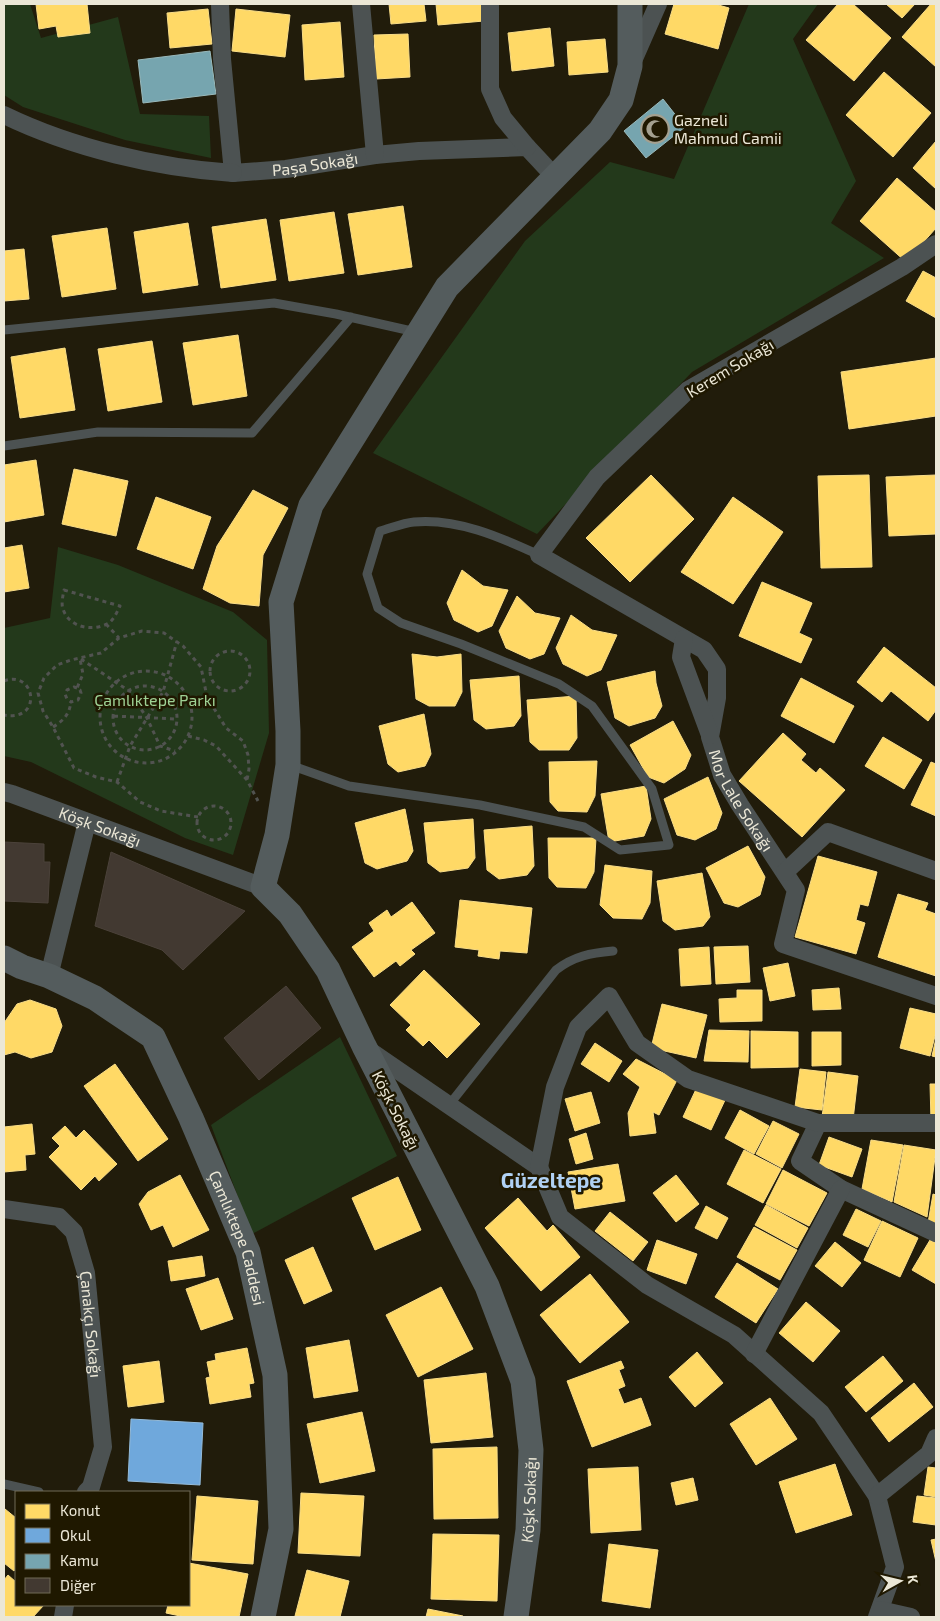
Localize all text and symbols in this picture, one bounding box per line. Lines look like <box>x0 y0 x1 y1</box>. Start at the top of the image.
place label: Gazneli Mahmud Camii <box>674 110 782 147</box>
mosque icon: Gazneli Mahmud Camii <box>640 114 670 144</box>
street label: Paşa Sokağı <box>271 148 359 179</box>
street label: Kerem Sokağı <box>683 334 777 401</box>
park label: Çamlıktepe Parkı <box>94 690 216 710</box>
street label: Mor Lale Sokağı <box>706 747 778 855</box>
street label: Köşk Sokağı <box>56 802 144 850</box>
street label: Köşk Sokağı <box>368 1067 424 1153</box>
district label: Güzeltepe <box>501 1167 601 1192</box>
street label: Çamlıktepe Caddesi <box>205 1168 269 1307</box>
street label: Çanakçı Sokağı <box>76 1270 106 1378</box>
street label: Köşk Sokağı <box>516 1457 540 1544</box>
legend <box>15 1491 190 1606</box>
text: Konut <box>60 1501 100 1519</box>
text: Okul <box>60 1526 91 1544</box>
text: Kamu <box>60 1551 99 1569</box>
north arrow <box>875 1556 925 1606</box>
text: K <box>904 1574 922 1585</box>
text: Diğer <box>60 1576 96 1594</box>

